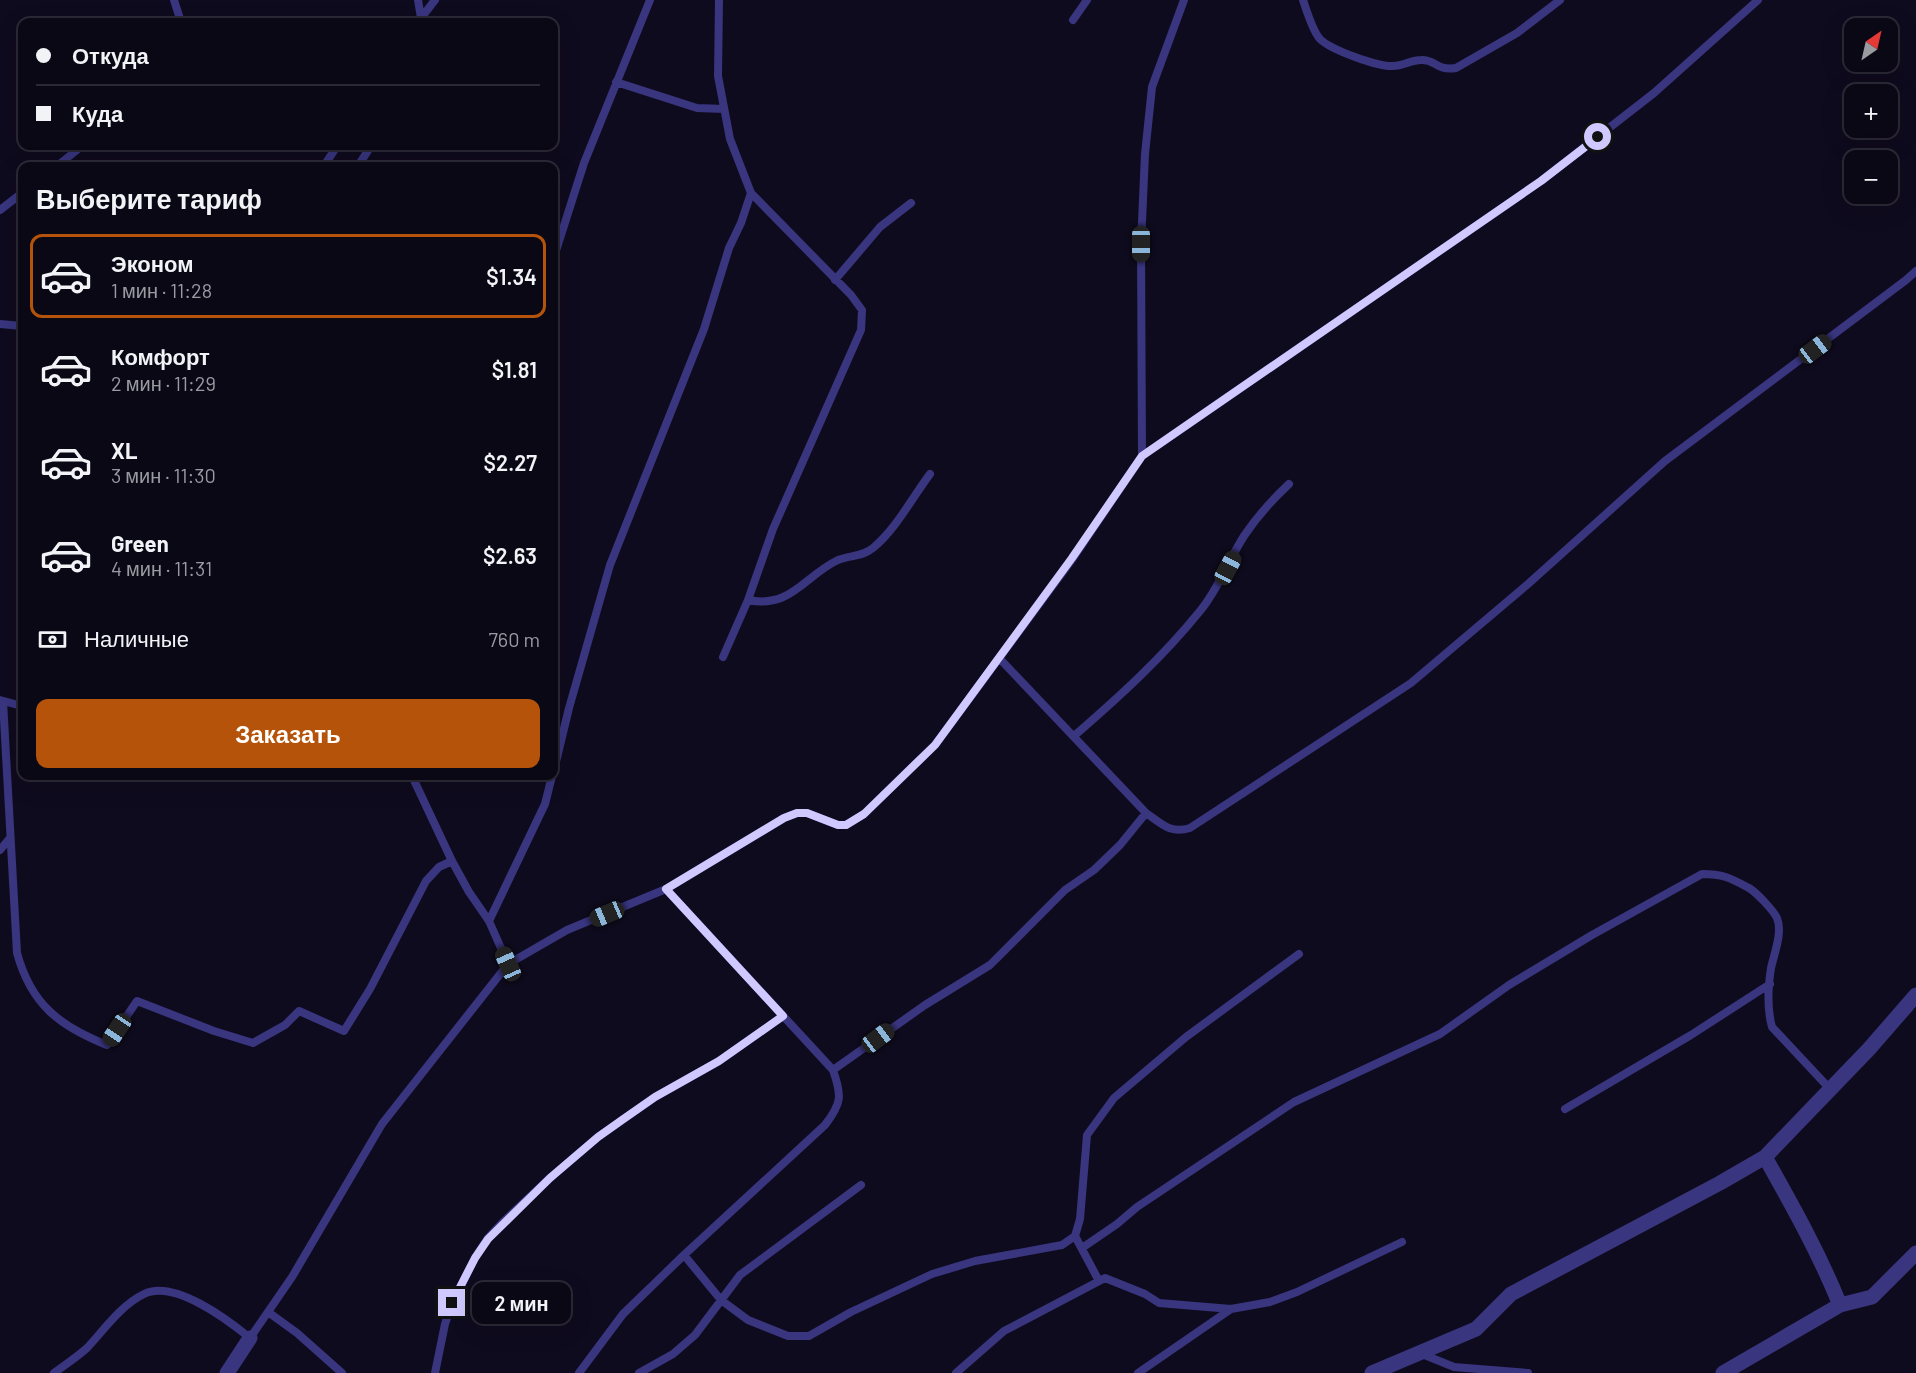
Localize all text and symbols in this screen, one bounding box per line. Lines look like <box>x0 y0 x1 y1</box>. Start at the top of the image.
north arrow <box>1844 18 1898 72</box>
map controls <box>1844 18 1898 204</box>
text: Откуда <box>72 42 149 68</box>
button: + <box>1844 84 1898 138</box>
text: Куда <box>72 100 123 126</box>
route start <box>1584 123 1611 150</box>
button: − <box>1844 150 1898 204</box>
text: Выберите тариф <box>36 182 262 214</box>
car <box>1132 226 1150 262</box>
icon: car <box>39 249 93 303</box>
text: Эконом <box>111 250 194 276</box>
text: $1.34 <box>486 263 537 289</box>
text: 1 мин · 11:28 <box>111 278 212 302</box>
car <box>1795 331 1835 367</box>
icon: car <box>39 342 93 396</box>
text: Комфорт <box>111 343 210 369</box>
text: $1.81 <box>492 356 537 382</box>
text: 2 мин · 11:29 <box>111 371 216 395</box>
icon: car <box>39 435 93 489</box>
text: XL <box>111 437 137 463</box>
text: $2.27 <box>484 449 537 475</box>
text: 3 мин · 11:30 <box>111 463 216 487</box>
icon: car <box>39 528 93 582</box>
text: Green <box>111 530 169 556</box>
text: $2.63 <box>483 542 537 568</box>
car <box>1212 548 1244 588</box>
text: 4 мин · 11:31 <box>111 556 212 580</box>
icon: cash <box>36 623 69 656</box>
text: Наличные <box>84 625 189 651</box>
text: 760 m <box>488 627 540 651</box>
button: Заказать <box>36 699 540 768</box>
car <box>587 899 627 929</box>
car <box>492 944 524 984</box>
car <box>99 1010 135 1050</box>
car <box>858 1020 898 1056</box>
callout: 2 мин <box>473 1282 572 1324</box>
route end <box>438 1289 465 1316</box>
text: 2 мин <box>494 1291 549 1315</box>

